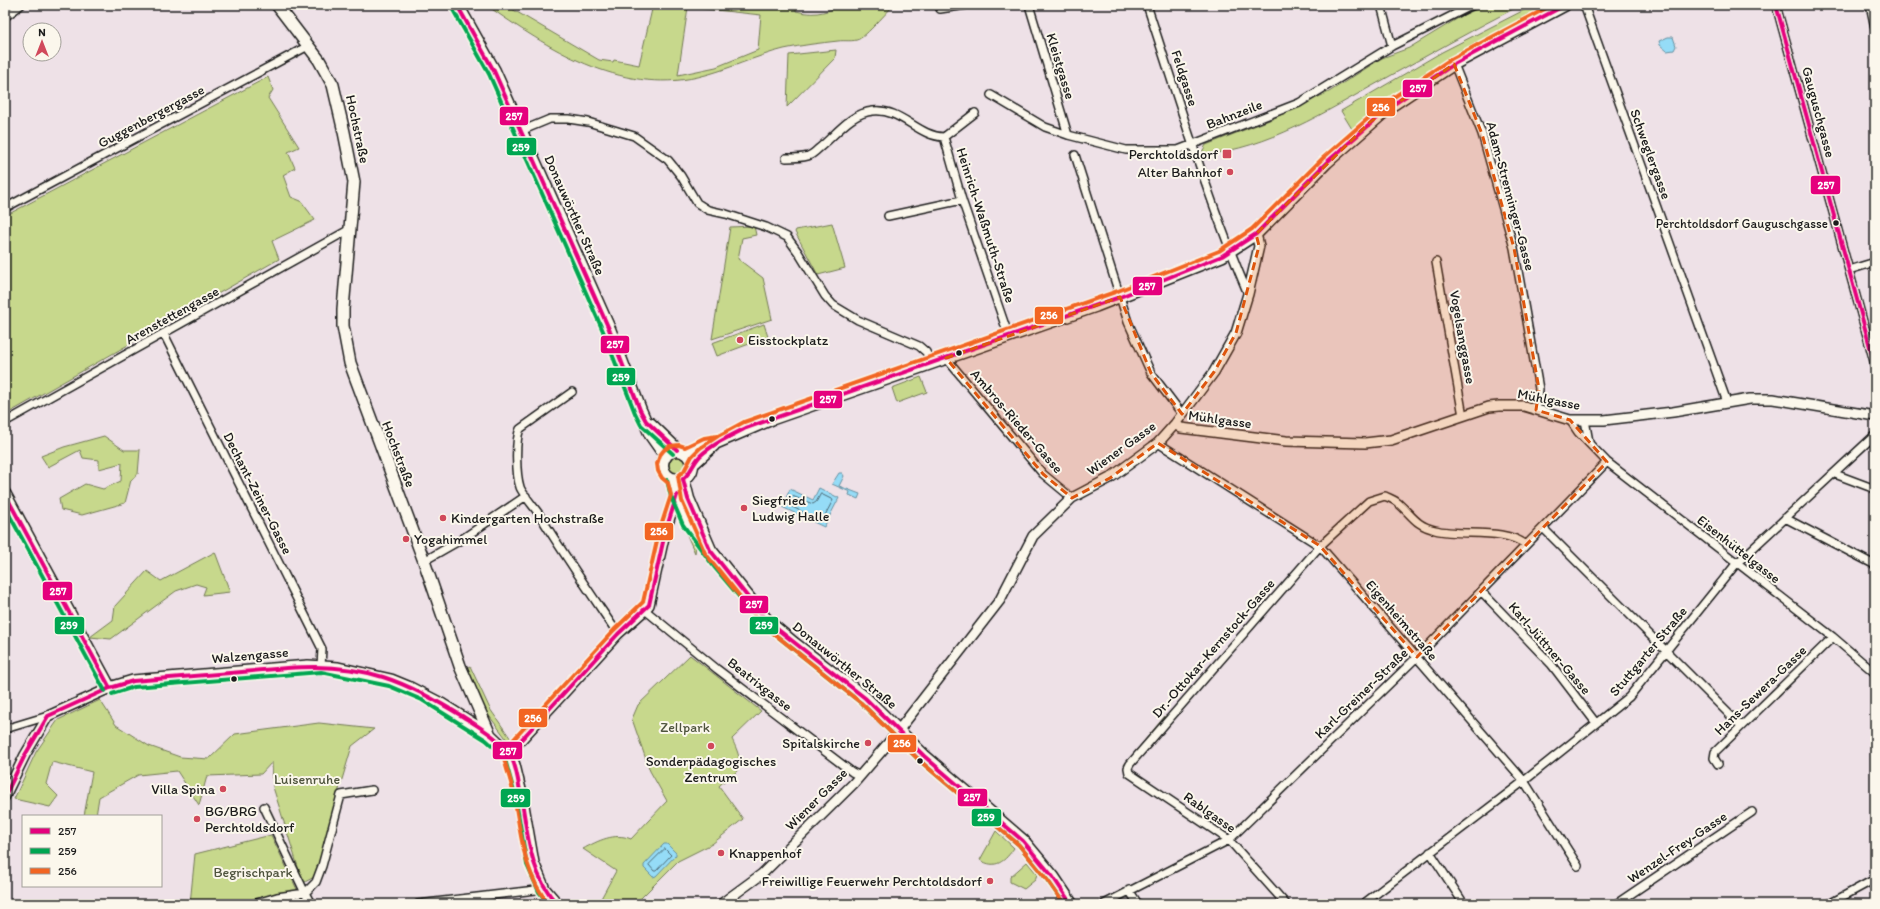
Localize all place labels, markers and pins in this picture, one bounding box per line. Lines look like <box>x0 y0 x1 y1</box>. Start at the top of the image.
place label: Perchtoldsdorf <box>1129 146 1219 163</box>
marker: Perchtoldsdorf <box>1221 148 1233 160</box>
place label: Alter Bahnhof <box>1138 164 1223 181</box>
marker: Alter Bahnhof <box>1225 167 1235 177</box>
place label: Perchtoldsdorf Gauguschgasse <box>1656 216 1828 231</box>
marker: Perchtoldsdorf Gauguschgasse <box>1831 218 1841 228</box>
place label: Eisstockplatz <box>748 332 829 349</box>
marker: Eisstockplatz <box>735 335 745 345</box>
unlabelled marker <box>954 348 964 358</box>
unlabelled marker <box>767 414 777 424</box>
place label: Siegfried Ludwig Halle <box>752 492 830 525</box>
marker: Siegfried Ludwig Halle <box>739 503 749 513</box>
place label: Kindergarten Hochstraße <box>451 510 604 527</box>
marker: Kindergarten Hochstraße <box>438 513 448 523</box>
place label: Yogahimmel <box>414 531 487 548</box>
marker: Yogahimmel <box>401 534 411 544</box>
unlabelled marker <box>229 674 239 684</box>
place label: Spitalskirche <box>782 735 860 752</box>
marker: Spitalskirche <box>863 738 873 748</box>
marker: Sonderpädagogisches Zentrum <box>706 741 716 751</box>
place label: Sonderpädagogisches Zentrum <box>646 753 776 786</box>
unlabelled marker <box>915 756 925 766</box>
place label: Villa Spina <box>151 781 216 798</box>
marker: Villa Spina <box>218 784 228 794</box>
place label: BG/BRG Perchtoldsdorf <box>205 803 295 836</box>
marker: BG/BRG Perchtoldsdorf <box>192 814 202 824</box>
place label: Knappenhof <box>729 845 802 862</box>
marker: Knappenhof <box>716 848 726 858</box>
place label: Freiwillige Feuerwehr Perchtoldsdorf <box>762 873 983 890</box>
marker: Freiwillige Feuerwehr Perchtoldsdorf <box>985 876 995 886</box>

